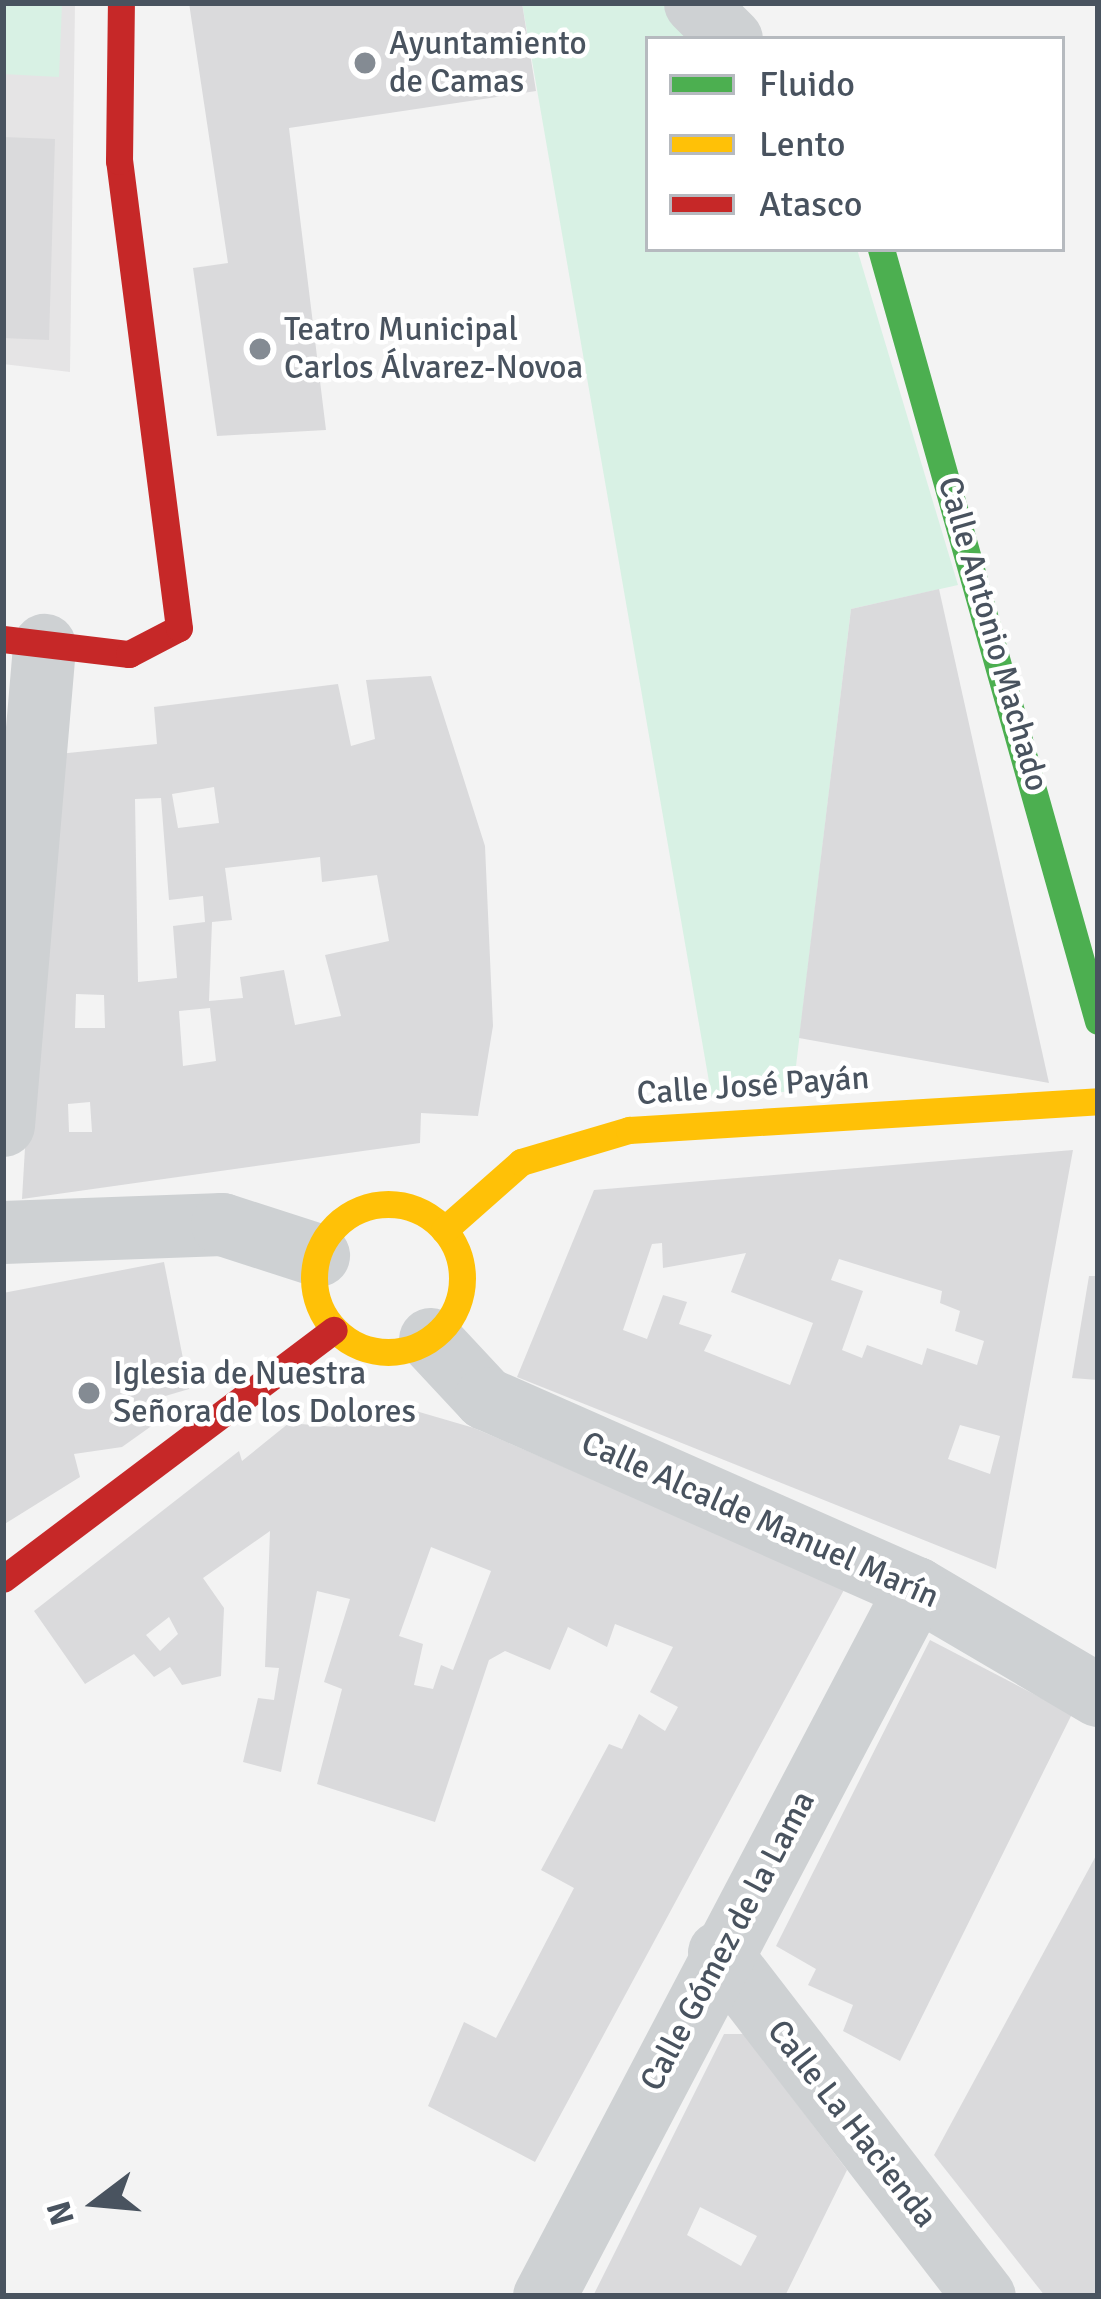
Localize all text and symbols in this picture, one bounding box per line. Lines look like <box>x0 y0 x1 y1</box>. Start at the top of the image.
place label: Ayuntamiento de Camas <box>389 24 587 102</box>
legend <box>645 36 1065 252</box>
marker: Ayuntamiento de Camas <box>352 50 378 76</box>
text: Fluido <box>759 62 855 107</box>
text: Lento <box>759 122 846 167</box>
text: Atasco <box>759 182 862 227</box>
place label: Teatro Municipal Carlos Álvarez-Novoa <box>284 310 583 388</box>
marker: Teatro Municipal Carlos Álvarez-Novoa <box>247 336 273 362</box>
street label: Calle Antonio Machado <box>929 472 1057 796</box>
street label: Calle José Payán <box>635 1058 871 1114</box>
place label: Iglesia de Nuestra Señora de los Dolores <box>113 1354 416 1432</box>
marker: Iglesia de Nuestra Señora de los Dolores <box>76 1380 102 1406</box>
street label: Calle Alcalde Manuel Marín <box>575 1423 945 1617</box>
street label: Calle Gómez de la Lama <box>632 1784 824 2098</box>
street label: Calle La Hacienda <box>759 2012 945 2236</box>
north arrow <box>36 2143 156 2263</box>
text: N <box>38 2196 84 2230</box>

